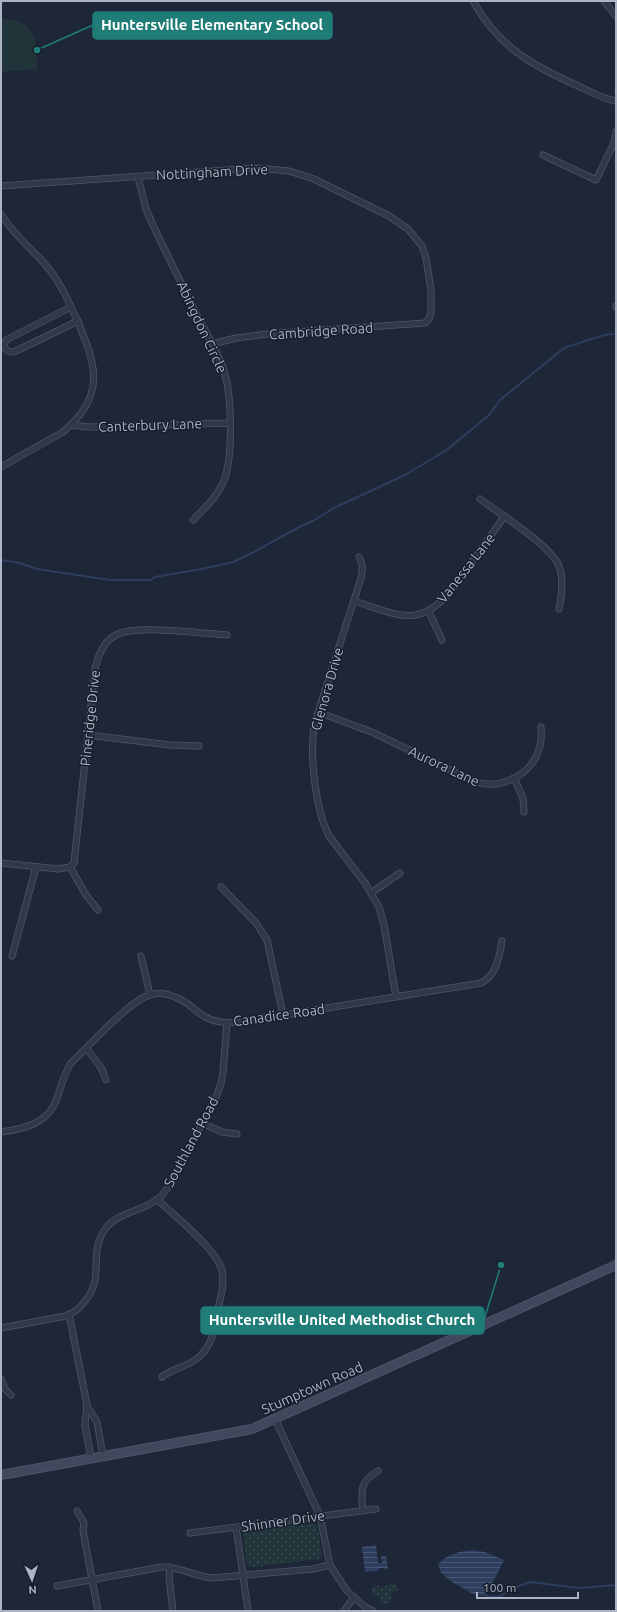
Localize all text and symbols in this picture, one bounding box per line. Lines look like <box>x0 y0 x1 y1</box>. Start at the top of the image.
callout: Huntersville Elementary School <box>93 12 332 39</box>
text: Huntersville Elementary School <box>101 16 324 33</box>
street label: Nottingham Drive <box>156 161 268 183</box>
street label: Abingdon Circle <box>174 279 230 375</box>
street label: Cambridge Road <box>268 319 374 343</box>
street label: Canterbury Lane <box>98 415 202 435</box>
street label: Vanessa Lane <box>434 530 498 606</box>
street label: Glenora Drive <box>308 646 346 732</box>
street label: Pineridge Drive <box>77 669 103 767</box>
street label: Aurora Lane <box>406 743 482 789</box>
street label: Canadice Road <box>232 1001 326 1029</box>
street label: Southland Road <box>161 1094 221 1190</box>
callout: Huntersville United Methodist Church <box>201 1307 484 1334</box>
text: Huntersville United Methodist Church <box>209 1311 475 1328</box>
street label: Stumptown Road <box>259 1359 365 1417</box>
street label: Shinner Drive <box>240 1507 326 1535</box>
north arrow <box>12 1560 52 1600</box>
scale bar <box>477 1574 578 1600</box>
text: 100 m <box>483 1581 516 1594</box>
text: N <box>28 1584 37 1596</box>

